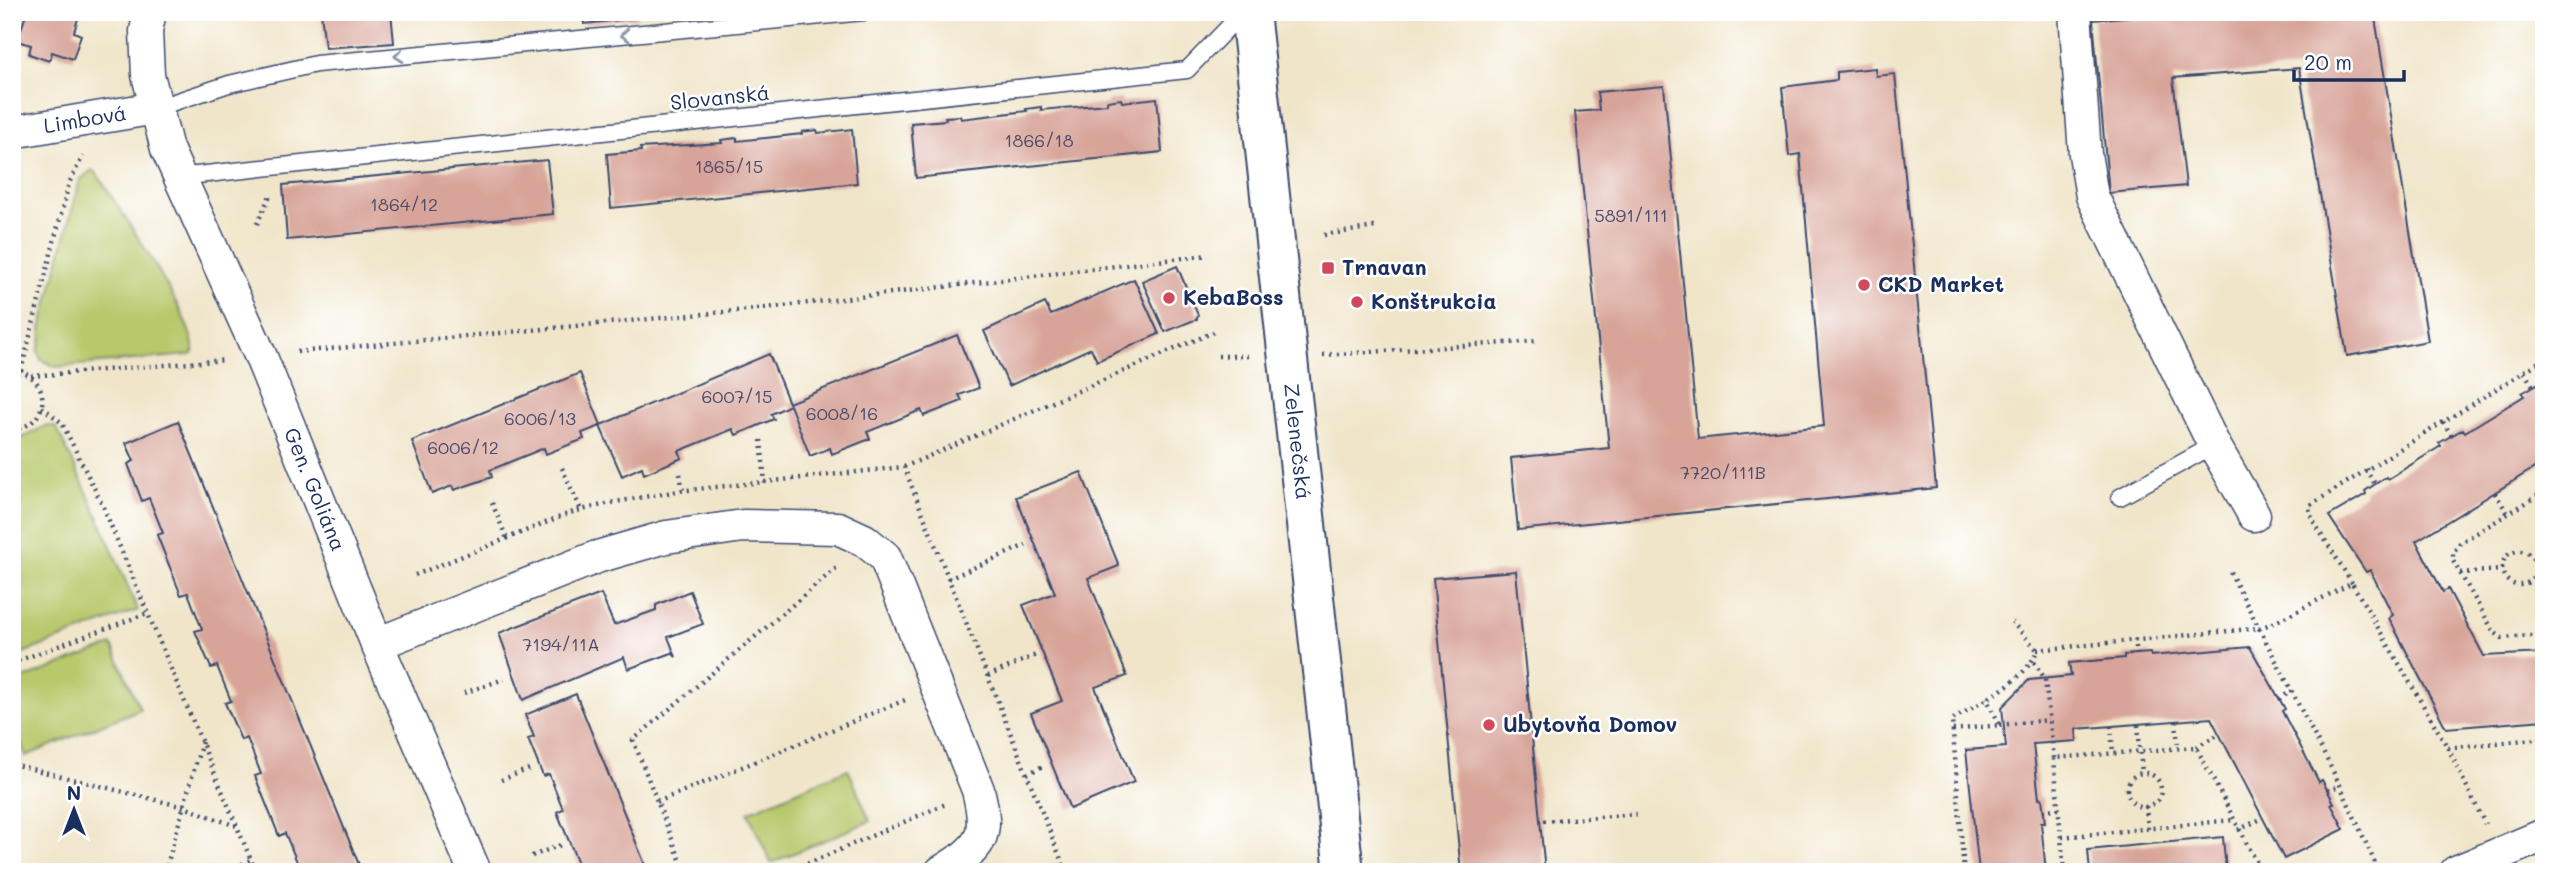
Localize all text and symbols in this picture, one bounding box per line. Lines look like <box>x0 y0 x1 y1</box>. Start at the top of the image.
one-way arrow <box>619 27 630 42</box>
scale bar <box>2294 38 2404 82</box>
one-way arrow <box>393 48 404 63</box>
text: 20 m <box>2304 48 2352 75</box>
street label: Slovanská <box>669 78 771 115</box>
street label: Limbová <box>41 98 128 139</box>
house number: 1866/18 <box>1004 128 1074 152</box>
house number: 1865/15 <box>695 154 763 178</box>
house number: 1864/12 <box>370 192 438 216</box>
house number: 5891/111 <box>1594 203 1668 227</box>
place label: Trnavan <box>1342 253 1427 280</box>
marker: Trnavan <box>1320 260 1336 276</box>
place label: CKD Market <box>1878 270 2004 297</box>
marker: CKD Market <box>1856 277 1872 293</box>
place label: KebaBoss <box>1183 283 1284 310</box>
place label: Konštrukcia <box>1371 287 1496 314</box>
marker: KebaBoss <box>1161 290 1177 306</box>
marker: Konštrukcia <box>1349 294 1365 310</box>
street label: Zelenečská <box>1279 382 1318 501</box>
house number: 6007/15 <box>701 384 773 408</box>
house number: 6008/16 <box>806 401 878 425</box>
house number: 6006/13 <box>504 406 576 430</box>
street label: Gen. Goliána <box>279 423 353 555</box>
house number: 6006/12 <box>427 435 499 459</box>
house number: 7720/111B <box>1680 460 1766 484</box>
house number: 7194/11A <box>522 632 600 656</box>
place label: Ubytovňa Domov <box>1503 710 1677 738</box>
marker: Ubytovňa Domov <box>1481 717 1497 733</box>
north arrow <box>38 776 108 846</box>
text: N <box>67 780 81 805</box>

